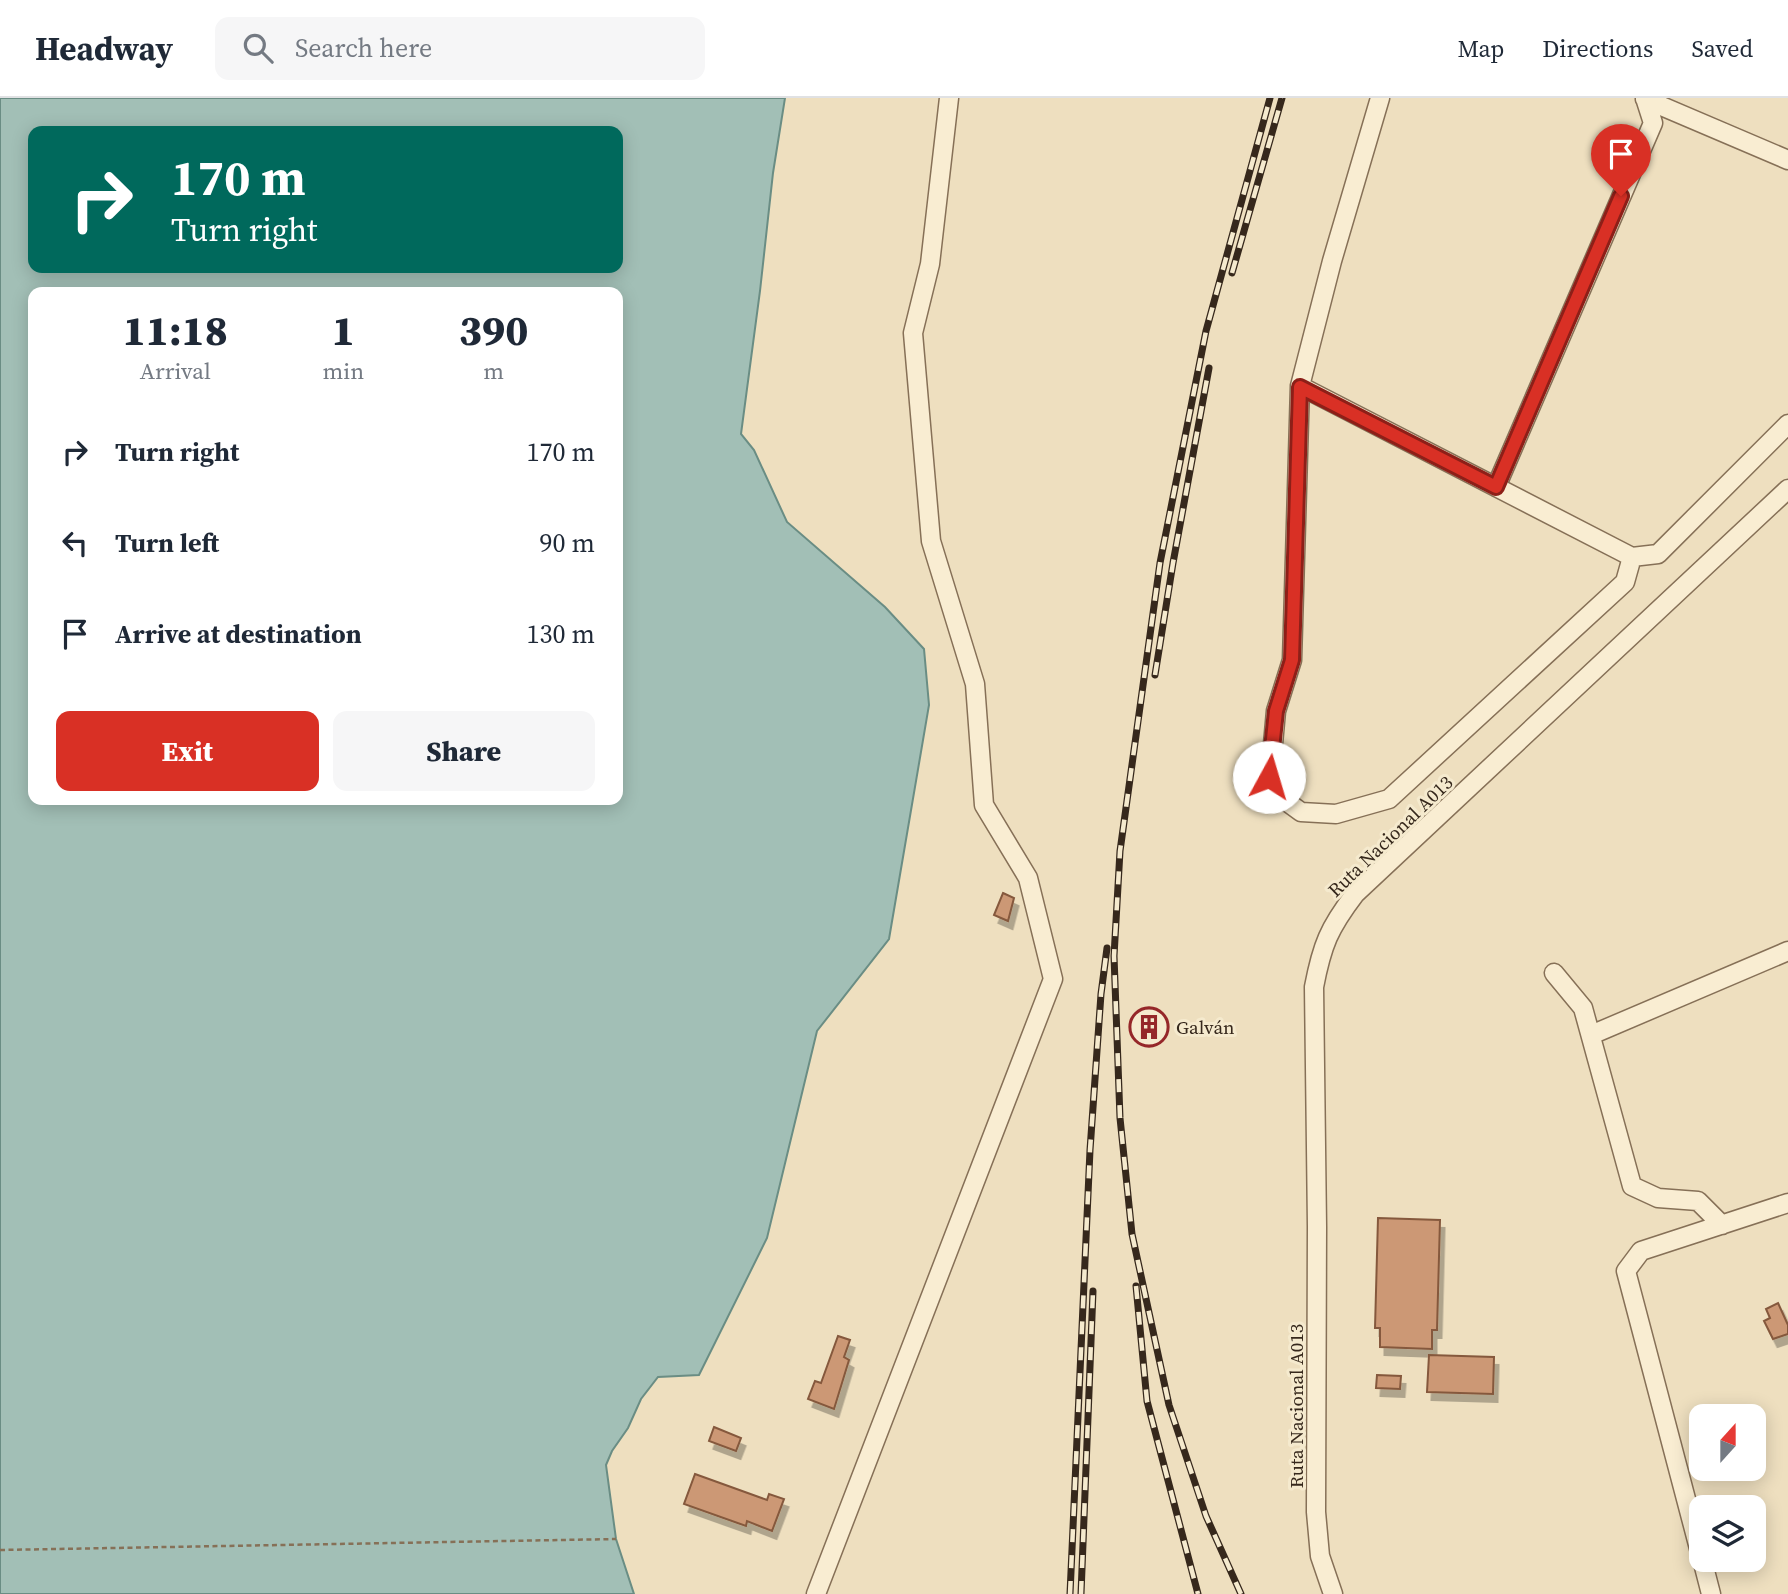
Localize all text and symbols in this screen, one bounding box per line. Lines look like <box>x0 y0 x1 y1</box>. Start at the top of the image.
search box <box>215 17 705 80</box>
text: Headway <box>35 26 173 71</box>
icon: search <box>239 29 277 67</box>
text: Search here <box>295 30 432 66</box>
text: Map <box>1457 32 1504 65</box>
text: Directions <box>1542 32 1653 65</box>
text: Saved <box>1691 32 1753 65</box>
pin <box>1591 124 1651 196</box>
icon: arrive <box>1602 135 1640 173</box>
text: 170 m <box>171 144 306 211</box>
icon: right <box>56 154 147 245</box>
text: Turn right <box>171 208 317 252</box>
text: 11:18 <box>123 301 228 359</box>
text: 1 <box>332 301 355 359</box>
text: 390 <box>459 301 528 359</box>
text: Arrival <box>140 355 211 387</box>
text: min <box>323 355 364 387</box>
text: m <box>483 355 504 387</box>
icon: right <box>56 433 94 471</box>
text: Turn right <box>115 434 239 470</box>
text: 170 m <box>527 434 595 470</box>
icon: left <box>56 524 94 562</box>
text: Turn left <box>115 525 219 561</box>
text: 90 m <box>540 525 595 561</box>
icon: arrive <box>56 615 94 653</box>
text: Arrive at destination <box>115 616 362 652</box>
text: 130 m <box>527 616 595 652</box>
button: Exit <box>56 711 319 791</box>
button: Share <box>333 711 595 791</box>
position arrow <box>1232 740 1306 814</box>
street label: Ruta Nacional A013 <box>1322 769 1458 903</box>
building icon: Galván <box>1128 1006 1170 1048</box>
place label: Galván <box>1176 1014 1234 1040</box>
street label: Ruta Nacional A013 <box>1283 1324 1309 1488</box>
north arrow <box>1689 1404 1766 1480</box>
map controls <box>1689 1404 1766 1572</box>
button: layers <box>1689 1495 1766 1572</box>

